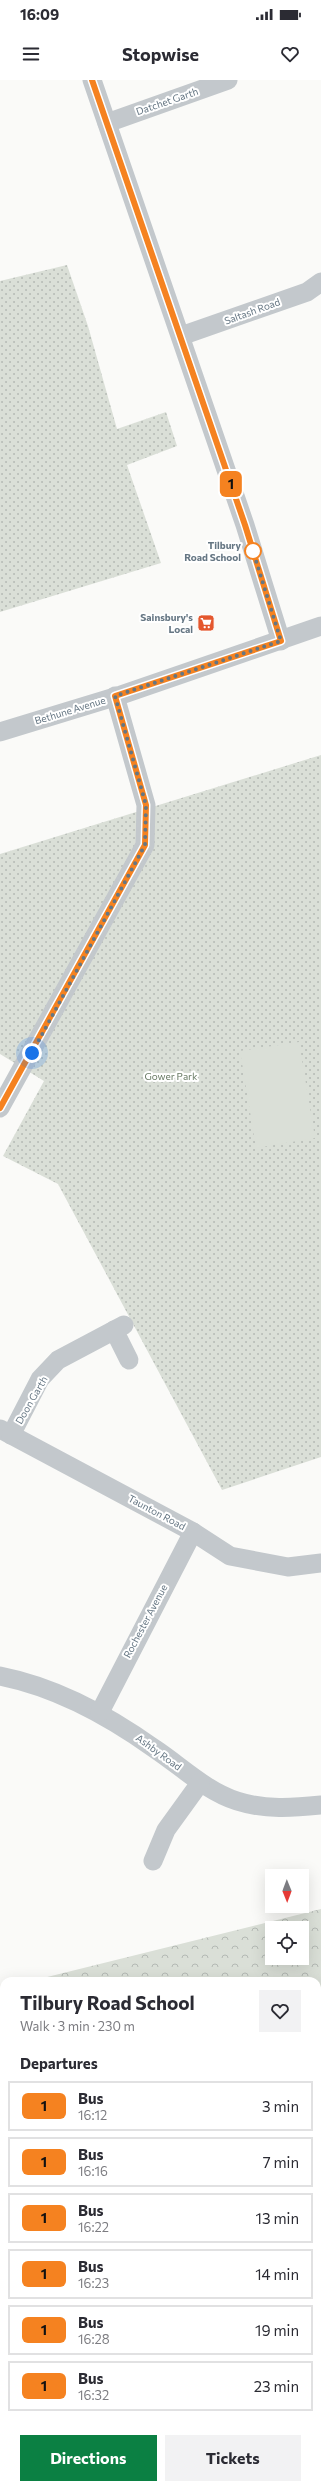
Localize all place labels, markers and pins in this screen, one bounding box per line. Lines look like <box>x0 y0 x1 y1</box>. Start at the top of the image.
place label: Tilbury Road School <box>184 539 241 563</box>
marker: Tilbury Road School <box>244 542 262 560</box>
place label: Sainsbury's Local <box>140 611 193 635</box>
supermarket icon: Sainsbury's Local <box>196 613 216 633</box>

